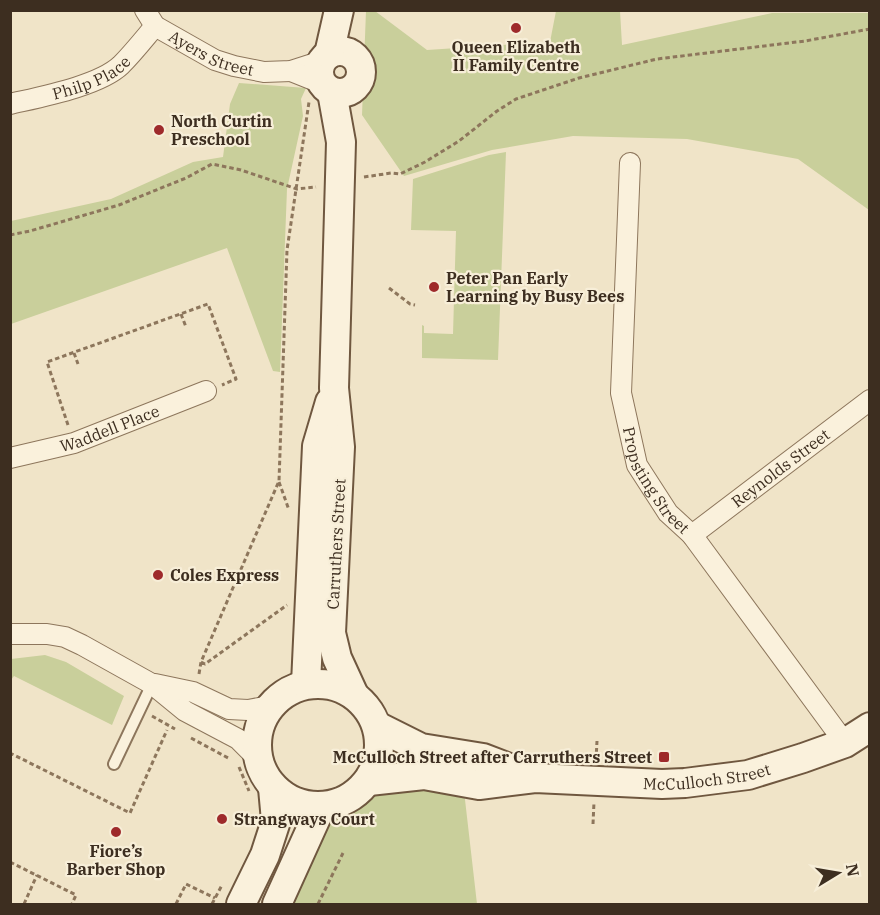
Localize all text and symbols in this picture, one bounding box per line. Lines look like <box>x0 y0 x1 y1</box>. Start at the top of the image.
marker: Queen Elizabeth II Family Centre <box>509 21 523 35</box>
street label: Ayers Street <box>165 26 256 80</box>
place label: Queen Elizabeth II Family Centre <box>452 37 580 75</box>
street label: Philp Place <box>50 52 135 104</box>
place label: North Curtin Preschool <box>171 111 273 149</box>
marker: North Curtin Preschool <box>152 123 166 137</box>
place label: Peter Pan Early Learning by Busy Bees <box>446 268 624 306</box>
marker: Peter Pan Early Learning by Busy Bees <box>427 280 441 294</box>
street label: Waddell Place <box>58 400 162 456</box>
street label: Reynolds Street <box>727 424 834 512</box>
street label: Propsting Street <box>619 425 694 538</box>
street label: Carruthers Street <box>323 478 349 610</box>
place label: Coles Express <box>170 565 279 585</box>
marker: Coles Express <box>151 568 165 582</box>
place label: McCulloch Street after Carruthers Street <box>333 747 652 767</box>
marker: McCulloch Street after Carruthers Street <box>657 750 671 764</box>
street label: McCulloch Street <box>643 759 773 794</box>
place label: Strangways Court <box>234 809 375 829</box>
marker: Strangways Court <box>215 812 229 826</box>
marker: Fiore’s Barber Shop <box>109 825 123 839</box>
place label: Fiore’s Barber Shop <box>67 841 165 879</box>
north arrow <box>808 843 868 903</box>
text: N <box>842 862 864 878</box>

